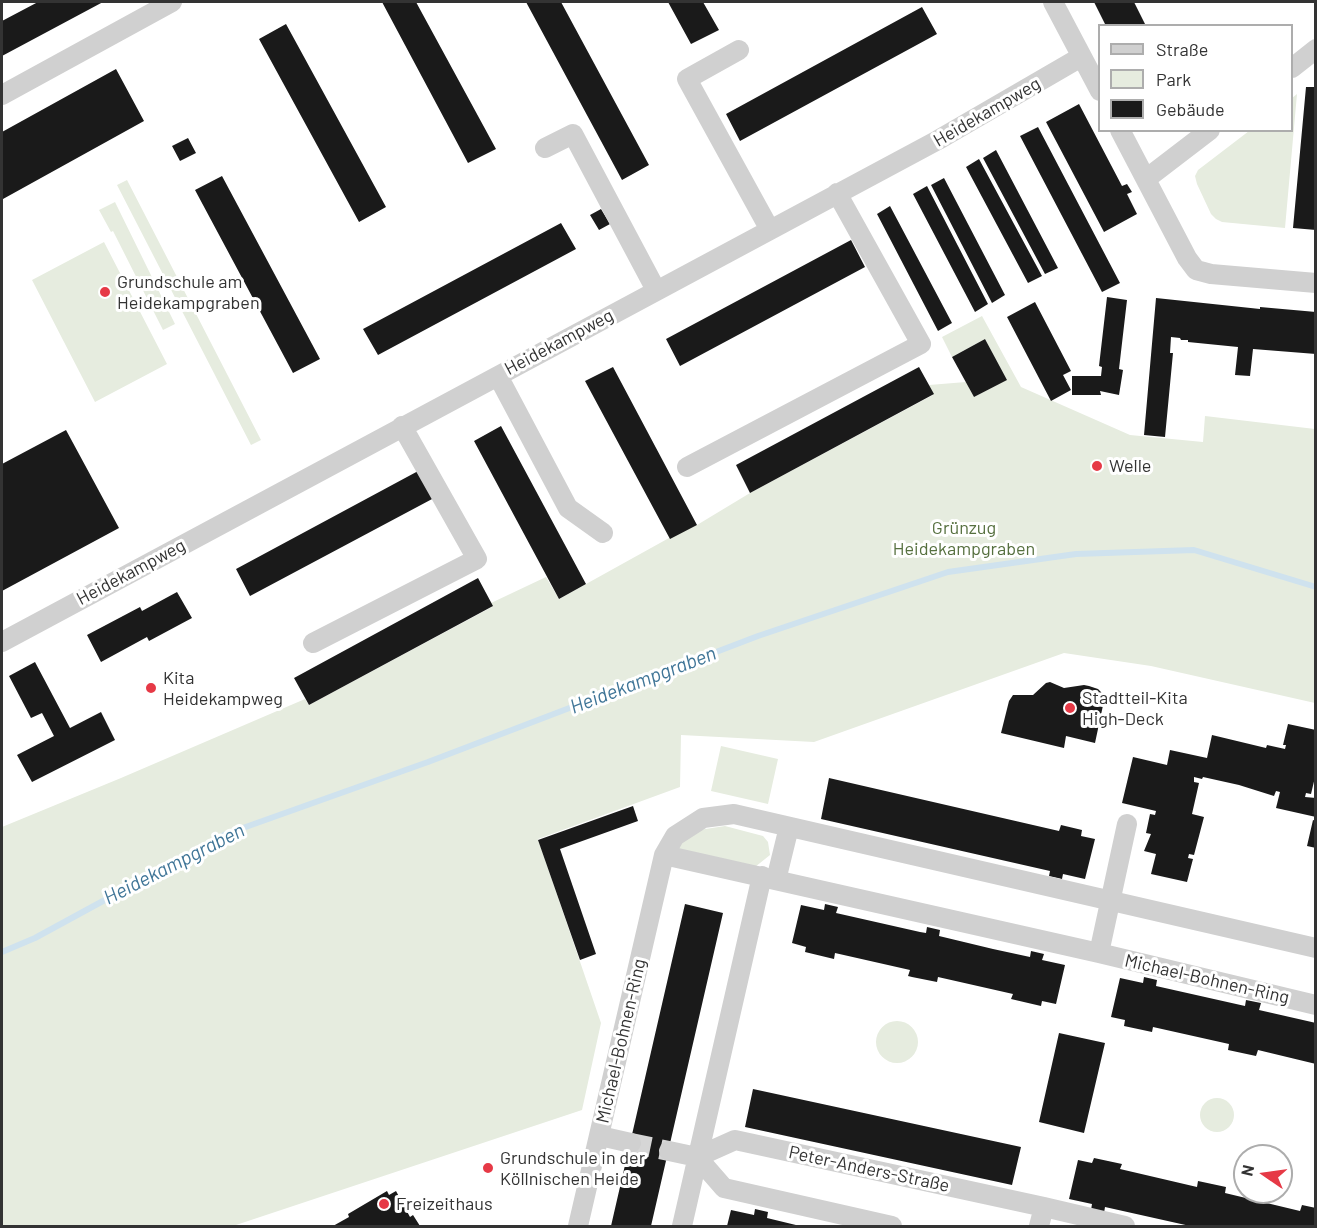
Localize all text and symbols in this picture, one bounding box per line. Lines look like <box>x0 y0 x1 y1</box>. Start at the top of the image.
legend <box>1098 24 1293 132</box>
text: Straße <box>1156 38 1208 60</box>
text: Park <box>1156 68 1191 90</box>
street label: Heidekampweg <box>930 73 1044 151</box>
text: Gebäude <box>1156 98 1225 120</box>
place label: Grundschule am Heidekampgraben <box>117 271 260 314</box>
marker: Grundschule am Heidekampgraben <box>98 285 112 299</box>
street label: Heidekampweg <box>501 304 617 380</box>
place label: Welle <box>1109 455 1151 477</box>
marker: Welle <box>1090 459 1104 473</box>
park label: Grünzug Heidekampgraben <box>893 517 1035 560</box>
street label: Heidekampweg <box>73 534 189 610</box>
water label: Heidekampgraben <box>566 641 720 719</box>
place label: Kita Heidekampweg <box>163 667 283 710</box>
marker: Kita Heidekampweg <box>144 681 158 695</box>
place label: Stadtteil-Kita High-Deck <box>1082 687 1188 730</box>
marker: Stadtteil-Kita High-Deck <box>1063 701 1077 715</box>
water label: Heidekampgraben <box>100 818 248 910</box>
street label: Michael-Bohnen-Ring <box>1123 950 1291 1008</box>
street label: Michael-Bohnen-Ring <box>592 957 650 1125</box>
street label: Peter-Anders-Straße <box>787 1141 951 1197</box>
north arrow <box>1233 1144 1293 1204</box>
place label: Grundschule in der Köllnischen Heide <box>500 1147 645 1190</box>
marker: Grundschule in der Köllnischen Heide <box>481 1161 495 1175</box>
text: N <box>1236 1163 1257 1178</box>
place label: Freizeithaus <box>396 1193 493 1215</box>
marker: Freizeithaus <box>377 1197 391 1211</box>

